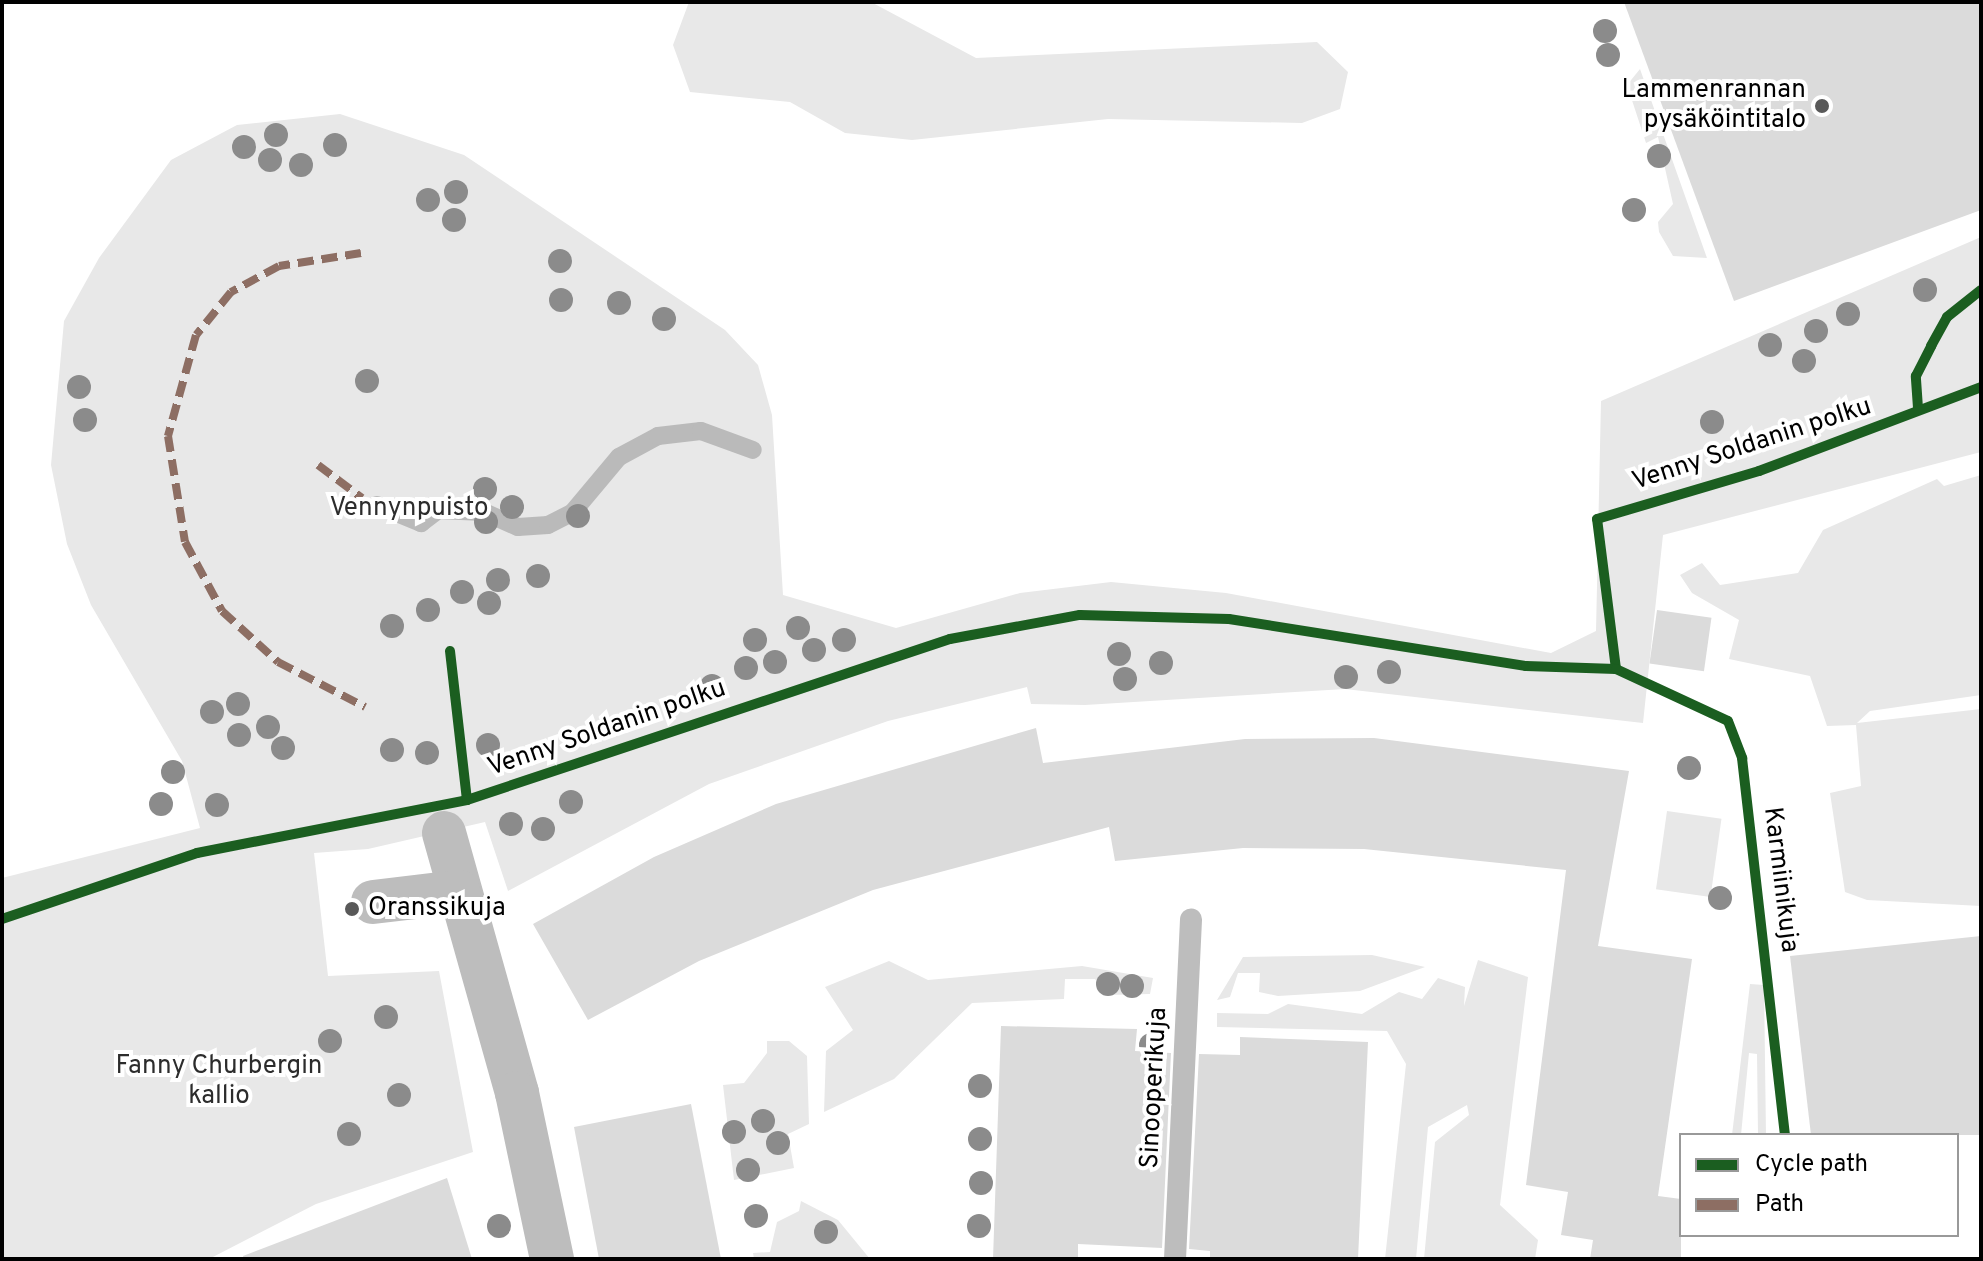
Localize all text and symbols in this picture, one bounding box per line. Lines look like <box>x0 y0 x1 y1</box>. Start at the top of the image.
place label: Lammenrannan pysäköintitalo <box>1621 75 1806 136</box>
marker: Lammenrannan pysäköintitalo <box>1813 97 1831 115</box>
street label: Venny Soldanin polku <box>1628 392 1876 498</box>
park label: Vennynpuisto <box>329 493 489 525</box>
street label: Venny Soldanin polku <box>484 674 730 784</box>
street label: Karmiinikuja <box>1756 805 1804 955</box>
place label: Oranssikuja <box>368 893 506 925</box>
marker: Oranssikuja <box>343 900 361 918</box>
street label: Sinooperikuja <box>1135 1006 1175 1170</box>
park label: Fanny Churbergin kallio <box>116 1051 322 1112</box>
legend <box>1679 1133 1959 1237</box>
text: Cycle path <box>1755 1150 1868 1180</box>
text: Path <box>1755 1190 1804 1220</box>

